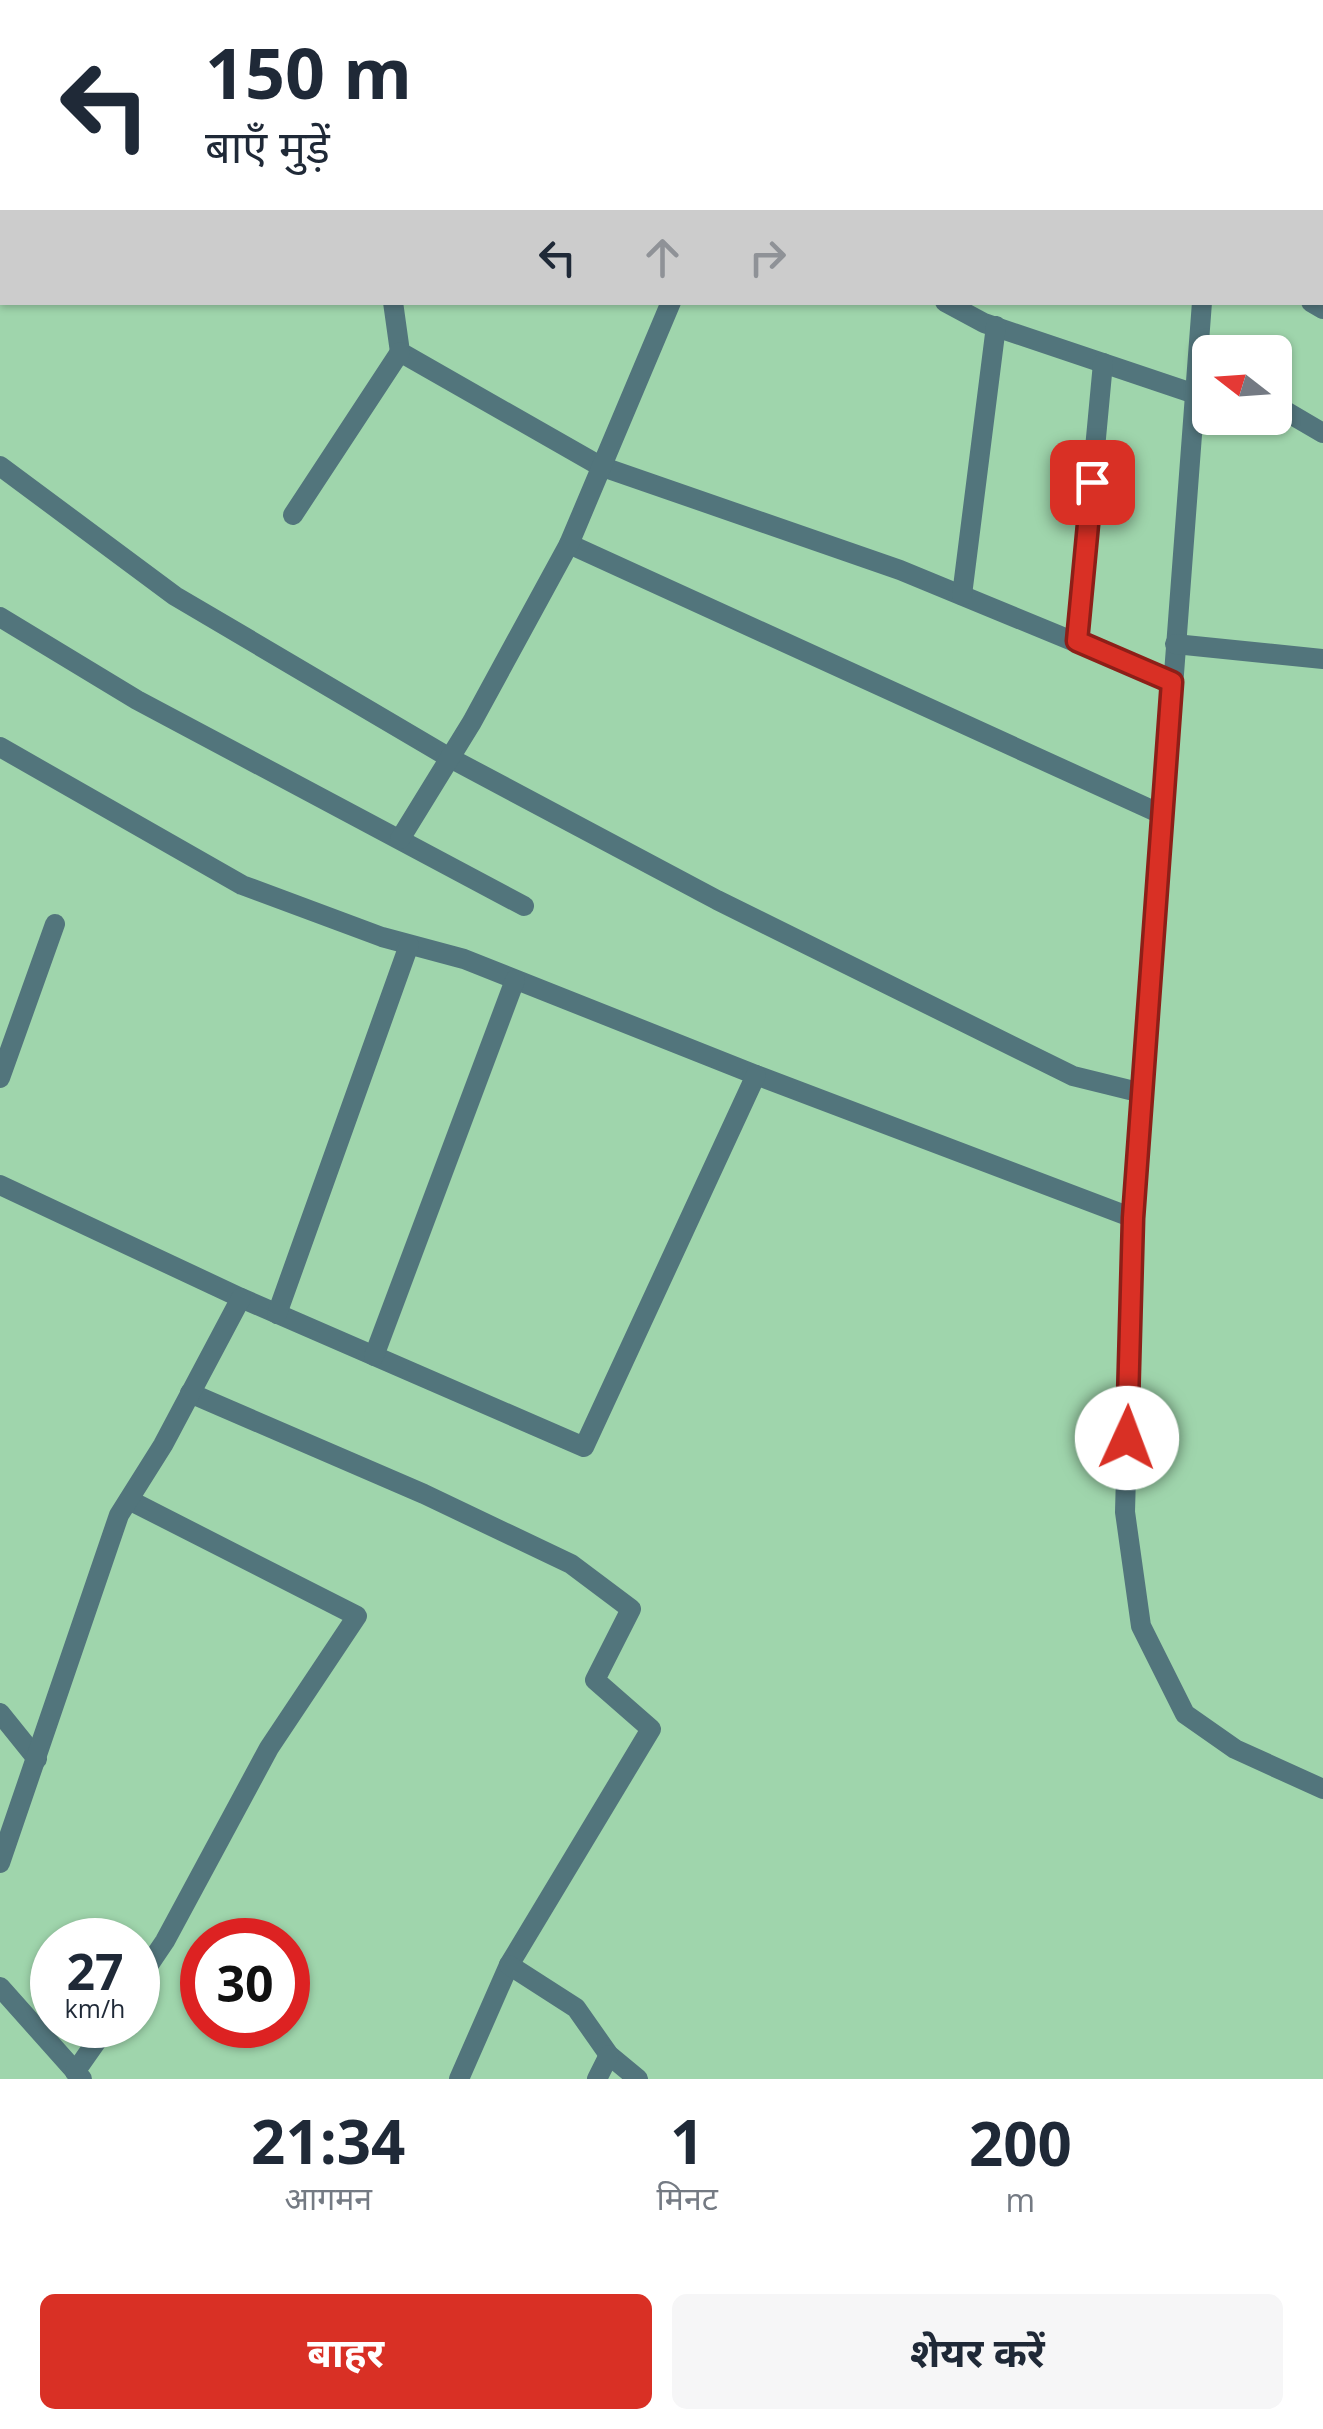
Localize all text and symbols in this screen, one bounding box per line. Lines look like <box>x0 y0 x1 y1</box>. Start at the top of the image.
text: 150 m <box>205 24 412 120</box>
icon: left <box>40 40 170 170</box>
text: बाएँ मुड़ें <box>205 115 330 176</box>
icon: left <box>530 230 585 285</box>
icon: ahead <box>635 230 690 285</box>
icon: right <box>740 230 795 285</box>
north arrow <box>1192 335 1292 435</box>
map controls <box>1192 335 1292 435</box>
pin <box>1050 440 1135 525</box>
icon: arrive <box>1065 455 1120 510</box>
position arrow <box>1075 1386 1179 1490</box>
speed limit sign: 30 <box>180 1918 310 2048</box>
text: 27 <box>66 1937 124 2005</box>
text: km/h <box>65 1991 125 2025</box>
text: 21:34 <box>251 2100 405 2182</box>
text: 1 <box>670 2100 704 2182</box>
text: 200 <box>969 2102 1072 2184</box>
text: आगमन <box>284 2176 372 2219</box>
text: मिनट <box>657 2176 718 2219</box>
text: m <box>1006 2178 1035 2221</box>
button: बाहर <box>40 2294 652 2409</box>
button: शेयर करें <box>672 2294 1283 2409</box>

